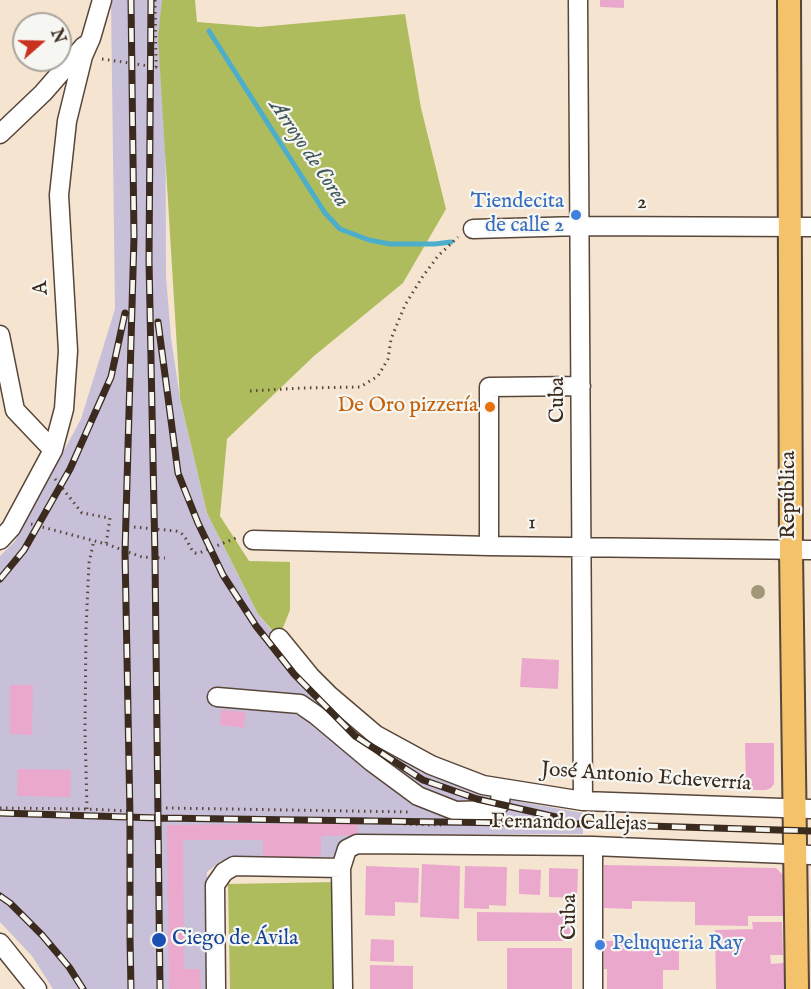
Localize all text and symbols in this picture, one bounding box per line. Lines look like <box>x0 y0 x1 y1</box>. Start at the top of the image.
north arrow <box>12 12 72 72</box>
text: N <box>45 27 69 46</box>
water label: Arroyo de Corea <box>262 95 354 213</box>
place label: Tiendecita de calle 2 <box>471 190 564 240</box>
street label: 2 <box>637 191 647 217</box>
marker: Tiendecita de calle 2 <box>569 208 583 222</box>
street label: A <box>29 280 55 296</box>
street label: Cuba <box>546 377 572 423</box>
place label: De Oro pizzería <box>338 394 478 420</box>
marker: De Oro pizzería <box>483 400 497 414</box>
street label: República <box>777 451 803 539</box>
street label: 1 <box>528 511 536 537</box>
street label: José Antonio Echeverría <box>540 758 752 798</box>
street label: Fernando Callejas <box>491 810 647 838</box>
street label: Cuba <box>558 894 584 940</box>
place label: Ciego de Ávila <box>172 927 298 953</box>
marker: Ciego de Ávila <box>150 931 168 949</box>
place label: Peluqueria Ray <box>612 932 743 958</box>
marker: Peluqueria Ray <box>593 938 607 952</box>

